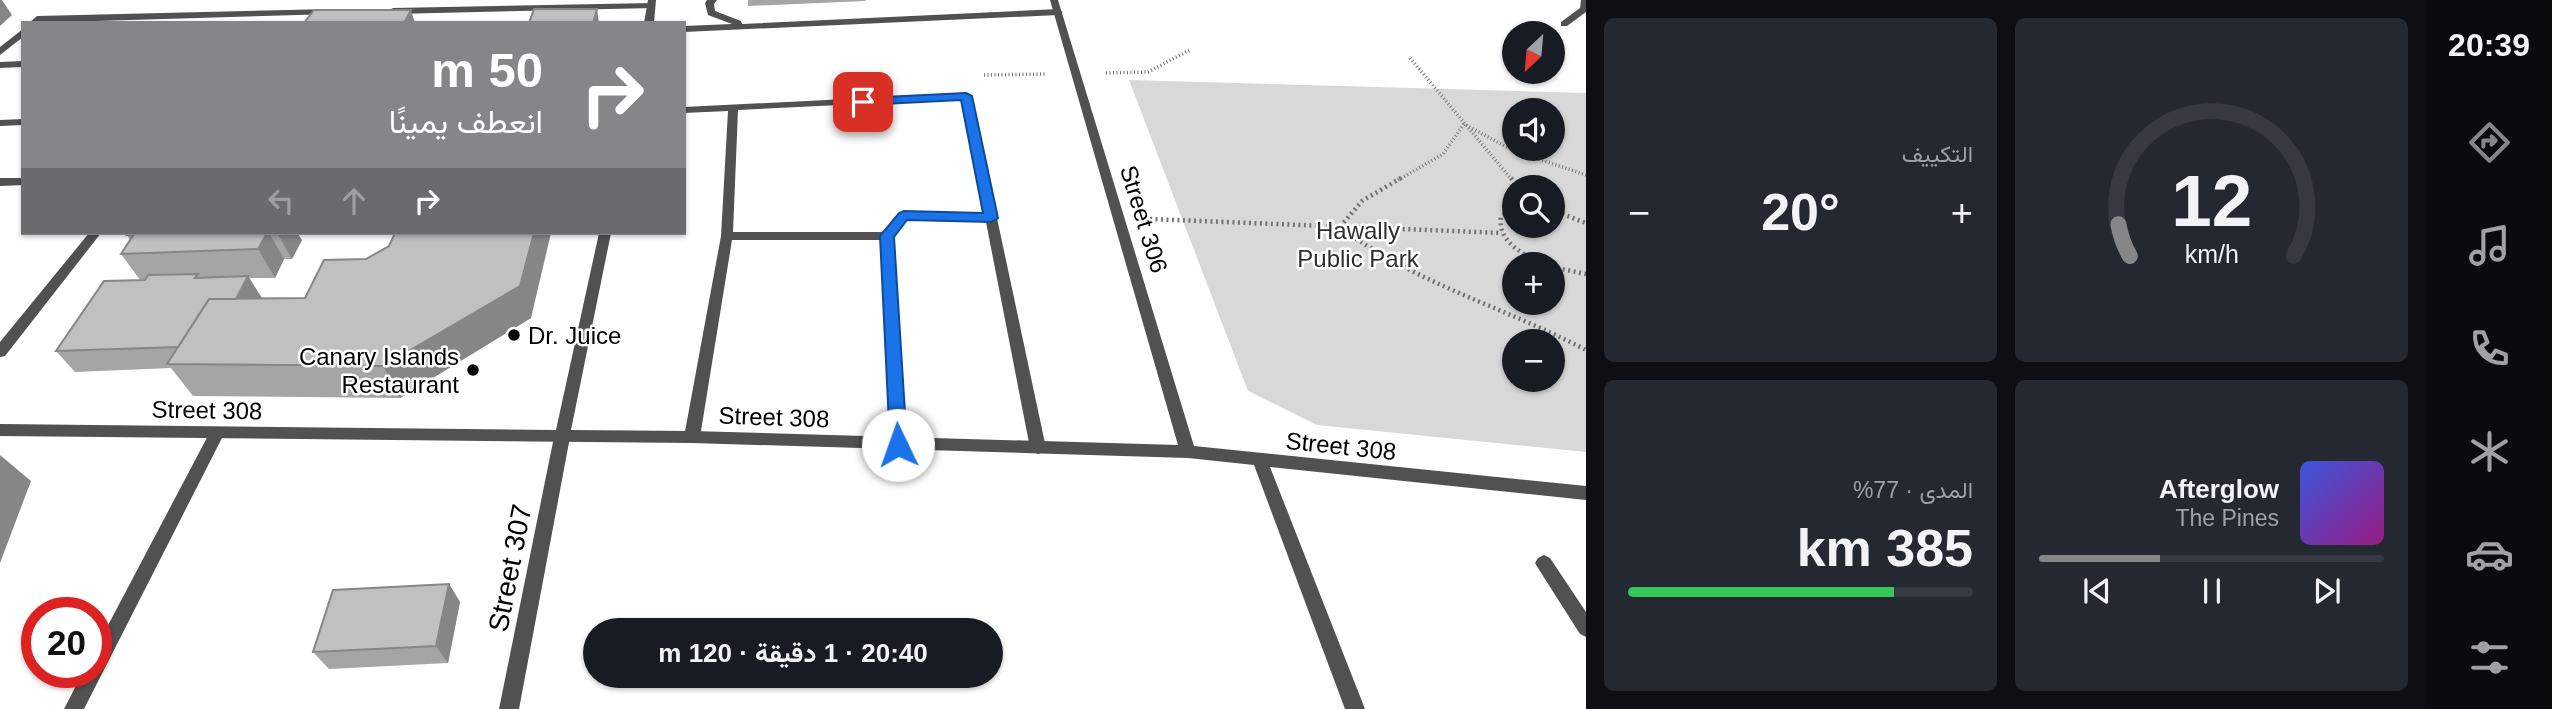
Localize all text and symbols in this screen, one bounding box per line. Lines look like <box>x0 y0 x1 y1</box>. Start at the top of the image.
north arrow <box>1502 21 1564 84</box>
map controls <box>1502 21 1565 392</box>
text: 20:39 <box>2448 27 2530 63</box>
text: 50 m <box>431 43 543 97</box>
icon: right <box>567 49 658 140</box>
pin <box>833 72 893 132</box>
icon: arrive <box>844 83 882 121</box>
button: sound <box>1502 98 1565 161</box>
text: انعطف يمينًا <box>389 104 543 140</box>
icon: directions <box>2465 118 2514 167</box>
text: التكييف <box>1902 141 1973 167</box>
text: 12 <box>2171 160 2252 241</box>
street label: Street 306 <box>1115 162 1173 276</box>
button: search <box>1502 175 1565 238</box>
icon: left <box>262 182 300 220</box>
icon: ahead <box>335 182 373 220</box>
icon: right <box>408 182 446 220</box>
text: 20° <box>1761 183 1840 241</box>
text: − <box>1628 192 1650 234</box>
text: + <box>1951 192 1973 234</box>
park label: Hawally Public Park <box>1297 217 1420 272</box>
icon: music <box>2465 221 2514 270</box>
text: km/h <box>2184 240 2239 268</box>
button: + <box>1502 252 1565 315</box>
place label: Dr. Juice <box>528 322 621 349</box>
icon: phone <box>2465 324 2514 373</box>
marker: Dr. Juice <box>506 327 522 343</box>
button: − <box>1502 329 1565 392</box>
place label: Canary Islands Restaurant <box>299 343 459 398</box>
marker: Canary Islands Restaurant <box>465 362 481 378</box>
street label: Street 308 <box>151 396 263 424</box>
street label: Street 308 <box>718 402 830 432</box>
position arrow <box>861 408 935 482</box>
street label: Street 308 <box>1285 427 1397 465</box>
icon: climate <box>2465 427 2514 476</box>
text: Afterglow <box>2159 474 2279 504</box>
text: المدى · 77% <box>1853 477 1973 503</box>
street label: Street 307 <box>482 502 538 634</box>
text: The Pines <box>2175 505 2279 531</box>
text: 385 km <box>1797 519 1973 577</box>
icon: car <box>2465 530 2514 579</box>
icon: previous <box>2078 572 2116 610</box>
icon: pause <box>2193 572 2231 610</box>
icon: next <box>2308 572 2346 610</box>
speed limit sign: 20 <box>21 597 112 688</box>
icon: filters <box>2465 633 2514 682</box>
text: 20:40 · 1 دقيقة · 120 m <box>658 638 928 668</box>

